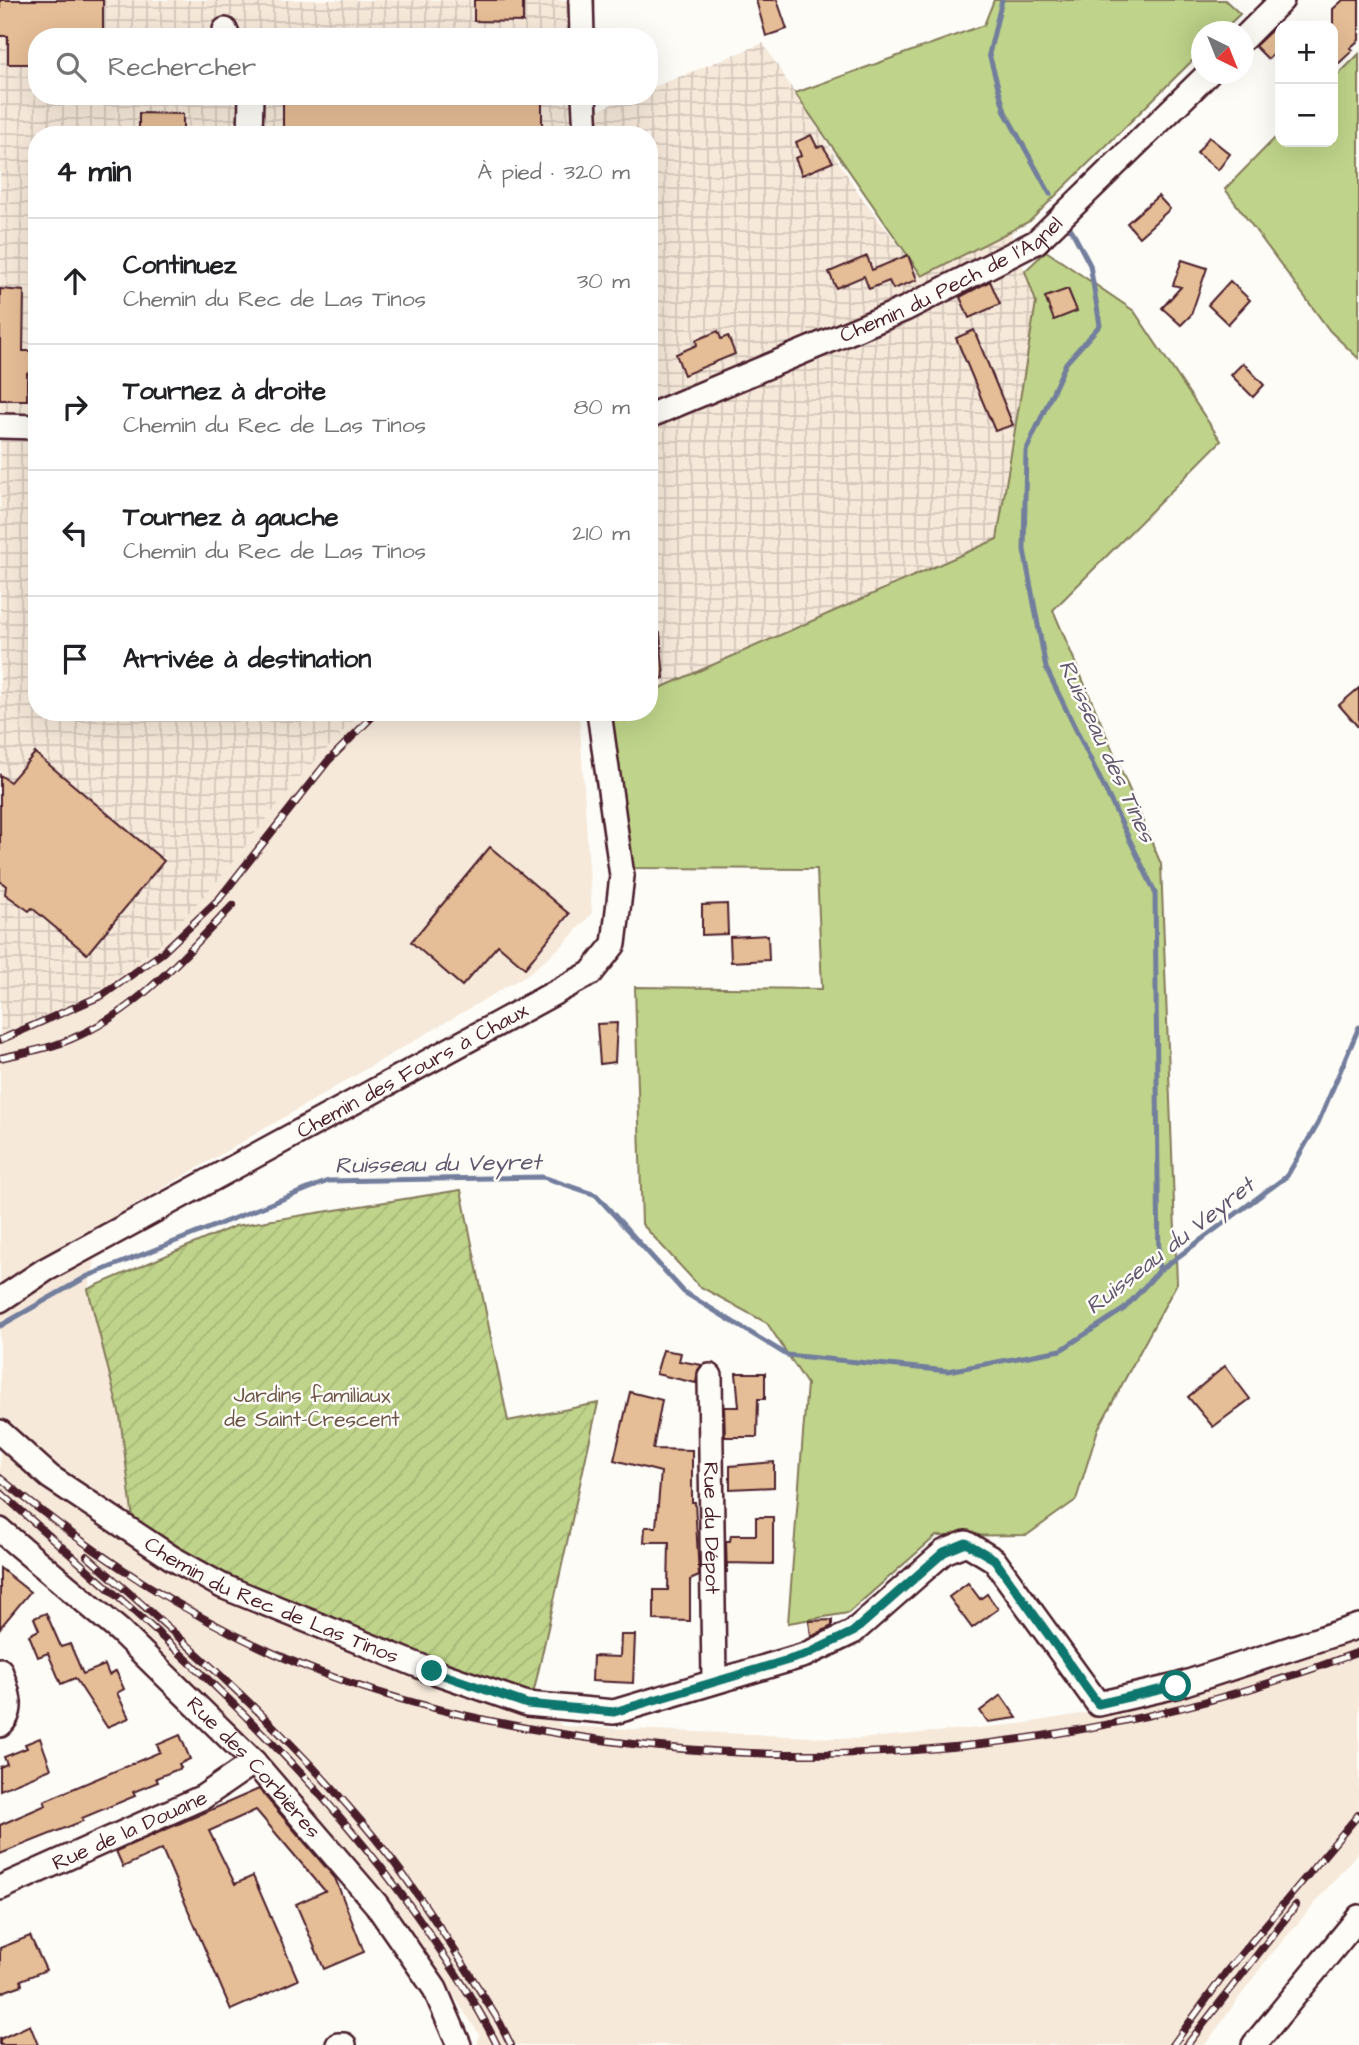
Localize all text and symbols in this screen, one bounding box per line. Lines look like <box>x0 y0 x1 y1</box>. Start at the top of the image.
north arrow <box>1191 21 1254 84</box>
map controls <box>1275 21 1338 147</box>
button: + <box>1275 21 1338 84</box>
search box <box>28 28 658 105</box>
icon: search <box>52 48 90 86</box>
text: Rechercher <box>108 49 256 85</box>
button: − <box>1275 84 1338 147</box>
text: 4 min <box>56 151 131 193</box>
text: À pied · 320 m <box>477 156 630 188</box>
street label: Chemin du Pech de l'Agnel <box>835 209 1069 349</box>
text: Continuez <box>123 247 237 283</box>
icon: ahead <box>56 262 94 300</box>
text: 30 m <box>577 265 630 297</box>
text: Chemin du Rec de Las Tinos <box>123 283 426 315</box>
text: Tournez à droite <box>123 373 326 409</box>
icon: right <box>56 388 94 426</box>
text: 80 m <box>573 391 630 423</box>
text: Chemin du Rec de Las Tinos <box>123 409 426 441</box>
text: Tournez à gauche <box>123 499 339 535</box>
icon: left <box>56 514 94 552</box>
text: 210 m <box>572 517 630 549</box>
text: Chemin du Rec de Las Tinos <box>123 535 426 567</box>
icon: arrive <box>56 640 94 678</box>
text: Arrivée à destination <box>123 641 371 677</box>
water label: Ruisseau des Tines <box>1051 655 1164 849</box>
street label: Chemin des Fours à Chaux <box>291 996 533 1145</box>
water label: Ruisseau du Veyret <box>335 1146 544 1183</box>
water label: Ruisseau du Veyret <box>1079 1168 1264 1323</box>
park label: Jardins familiaux de Saint-Crescent <box>224 1381 400 1434</box>
street label: Rue du Dépot <box>697 1462 727 1595</box>
street label: Chemin du Rec de Las Tinos <box>139 1529 403 1671</box>
route end <box>416 1655 447 1686</box>
route start <box>1160 1670 1191 1701</box>
street label: Rue des Corbières <box>181 1690 328 1844</box>
street label: Rue de la Douane <box>47 1783 212 1877</box>

